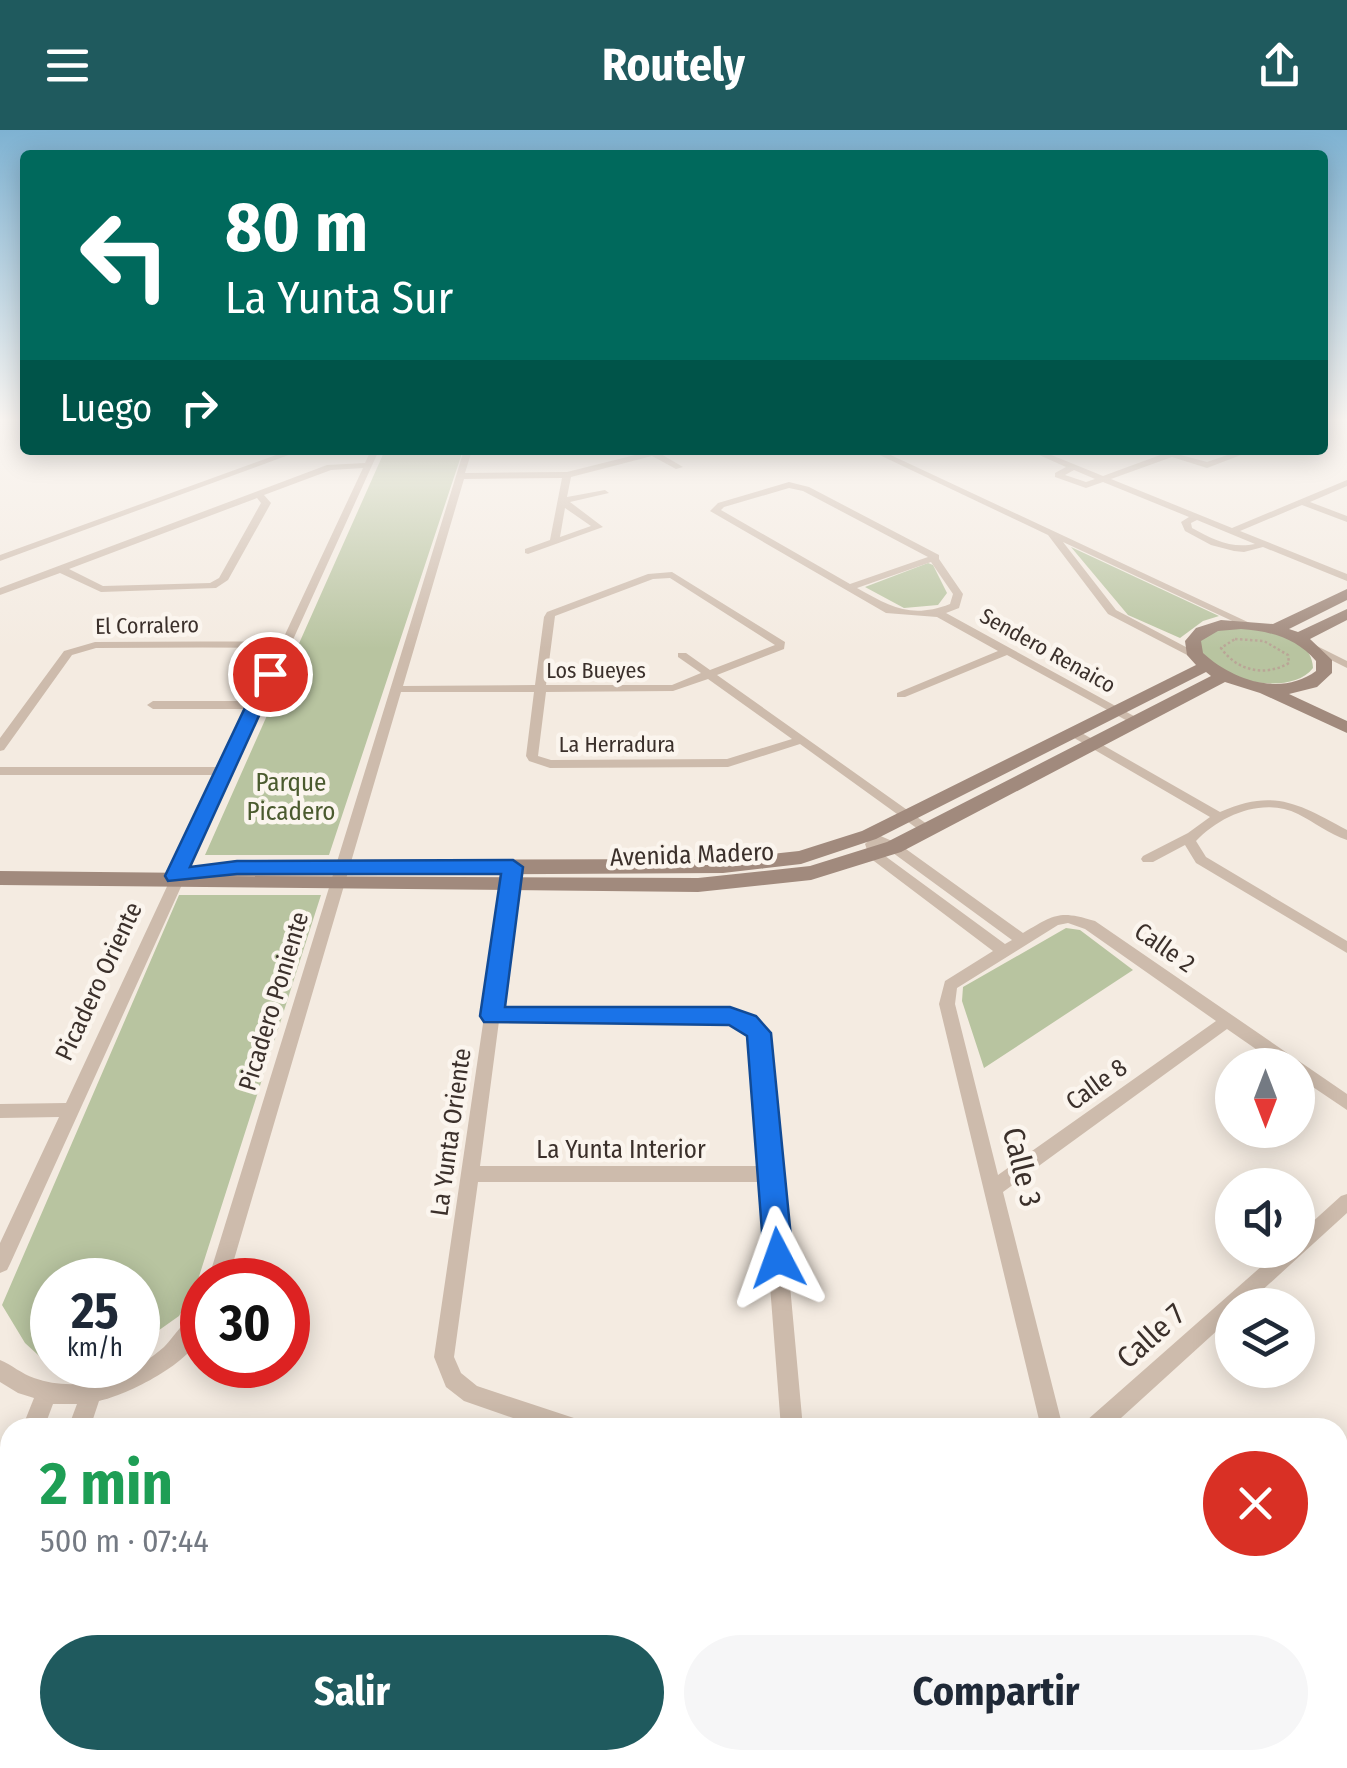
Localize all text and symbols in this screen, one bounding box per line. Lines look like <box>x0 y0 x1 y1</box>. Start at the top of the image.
icon: menu <box>40 38 95 93</box>
text: Routely <box>602 38 745 92</box>
icon: share <box>1252 38 1307 93</box>
text: 80 m <box>225 186 368 270</box>
icon: left <box>60 190 190 320</box>
text: La Yunta Sur <box>225 271 453 325</box>
icon: right <box>172 380 227 435</box>
text: Luego <box>60 385 152 431</box>
street label: Sendero Renaico <box>975 602 1120 699</box>
street label: El Corralero <box>95 611 199 640</box>
pin <box>228 632 313 717</box>
icon: arrive <box>243 647 298 702</box>
street label: Los Bueyes <box>546 657 646 684</box>
street label: La Herradura <box>559 731 675 758</box>
park label: Parque Picadero <box>246 768 336 827</box>
street label: Avenida Madero <box>609 837 775 873</box>
street label: Picadero Oriente <box>49 897 149 1065</box>
street label: Picadero Poniente <box>232 908 315 1094</box>
street label: Calle 2 <box>1128 916 1200 979</box>
street label: La Yunta Oriente <box>424 1046 478 1218</box>
north arrow <box>1215 1048 1315 1148</box>
map controls <box>1215 1048 1315 1388</box>
street label: Calle 8 <box>1060 1053 1133 1117</box>
street label: Calle 3 <box>995 1124 1049 1210</box>
street label: La Yunta Interior <box>536 1135 706 1165</box>
button: sound <box>1215 1168 1315 1268</box>
position arrow <box>726 1206 830 1310</box>
speed limit sign: 30 <box>180 1258 310 1388</box>
text: 25 <box>71 1281 119 1341</box>
button: layers <box>1215 1288 1315 1388</box>
street label: Calle 7 <box>1110 1296 1192 1376</box>
text: km/h <box>67 1333 123 1363</box>
text: 2 min <box>40 1448 173 1520</box>
button: close <box>1203 1451 1308 1556</box>
text: 500 m · 07:44 <box>40 1522 209 1560</box>
button: Salir <box>40 1635 664 1750</box>
button: Compartir <box>684 1635 1308 1750</box>

